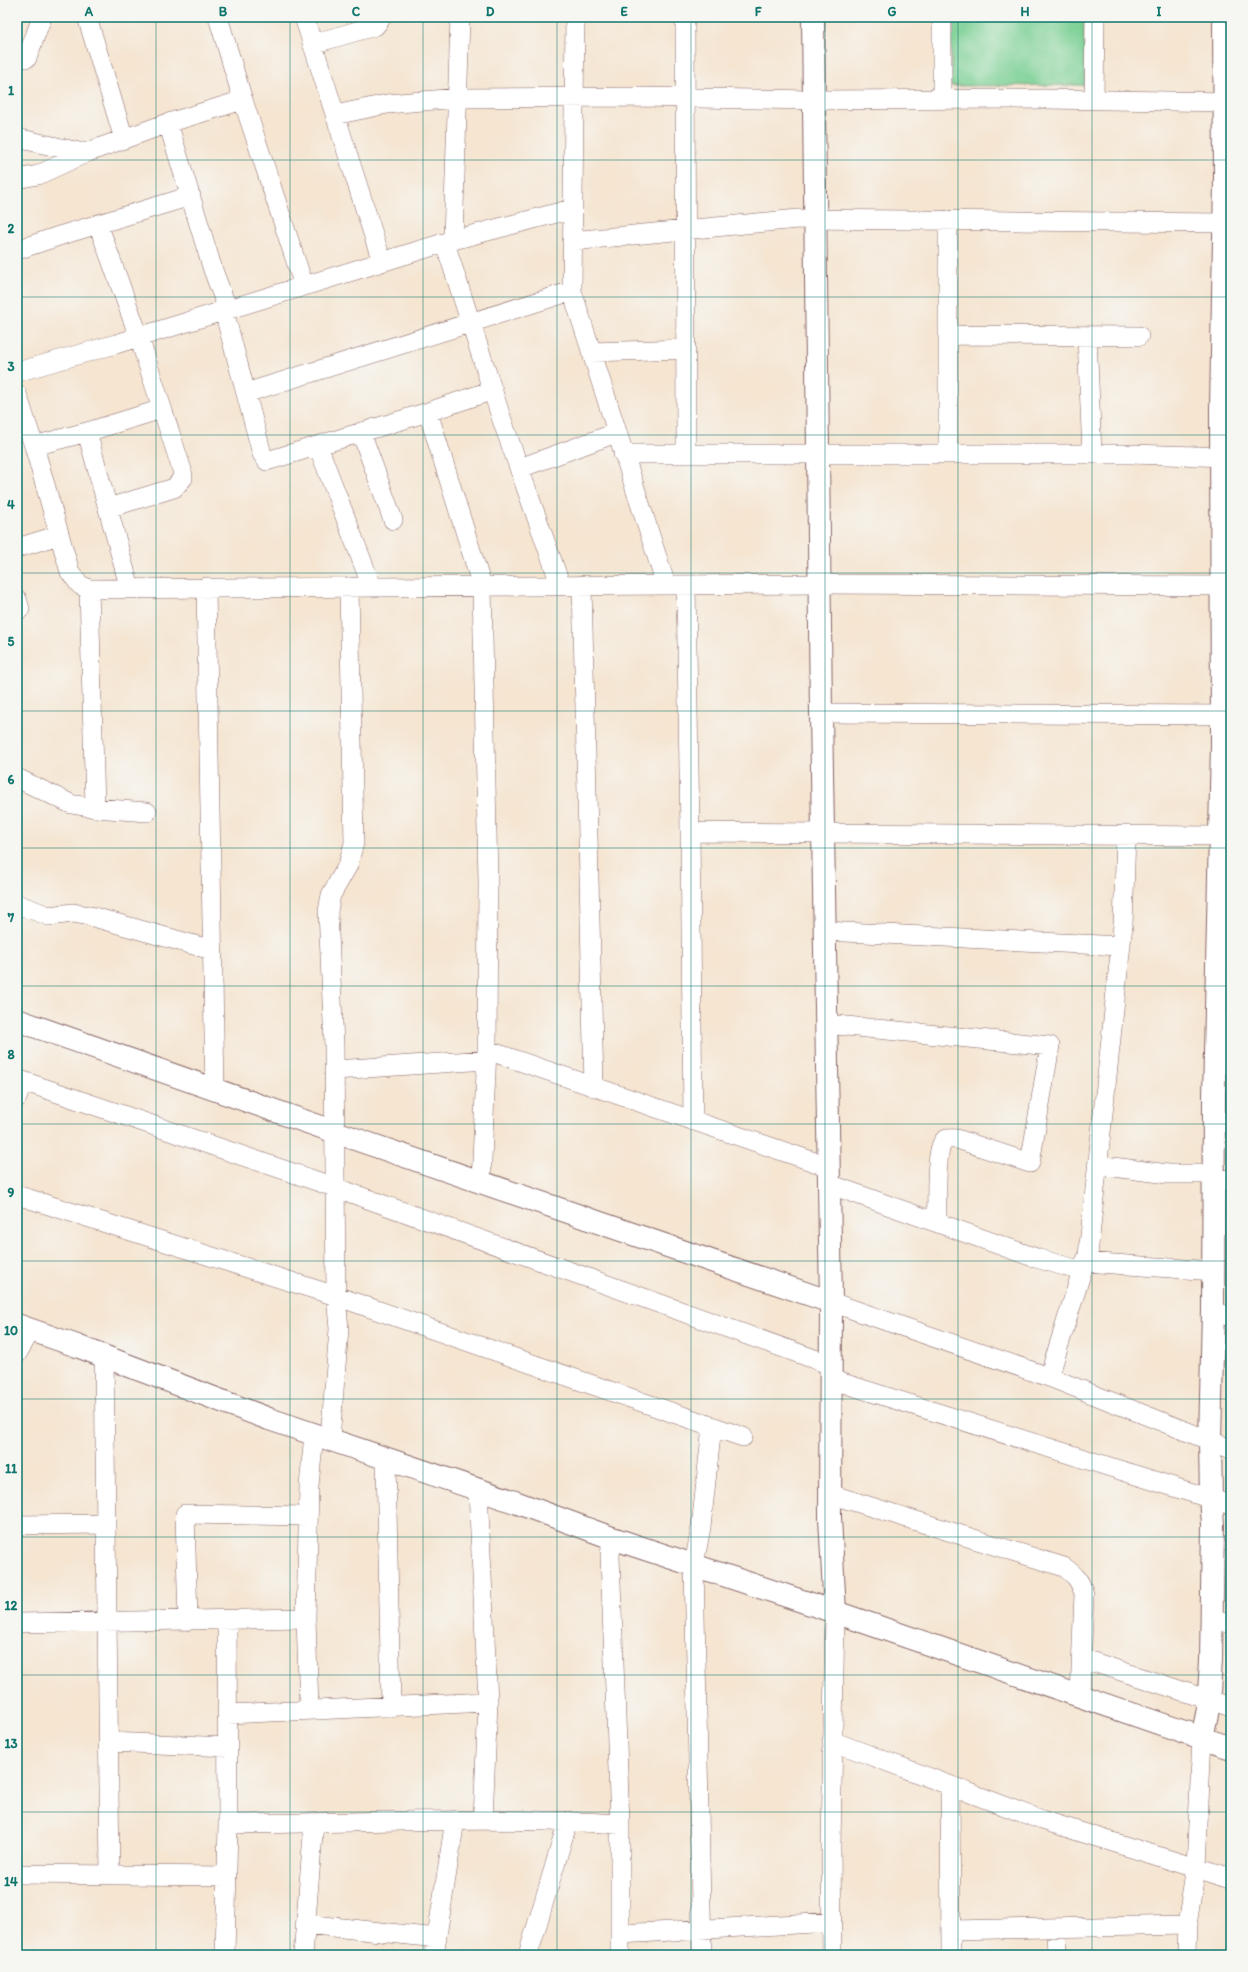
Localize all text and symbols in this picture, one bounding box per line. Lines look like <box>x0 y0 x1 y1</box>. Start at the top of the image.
text: A <box>84 4 94 19</box>
text: B <box>219 4 228 19</box>
text: C <box>352 4 361 19</box>
text: D <box>486 4 495 19</box>
text: E <box>620 4 628 19</box>
text: F <box>755 4 762 19</box>
text: G <box>888 4 897 19</box>
text: H <box>1021 4 1030 19</box>
text: I <box>1157 4 1162 19</box>
text: 1 <box>8 83 14 98</box>
text: 2 <box>8 221 15 236</box>
text: 3 <box>7 359 15 374</box>
text: 4 <box>7 497 15 512</box>
text: 5 <box>8 634 15 649</box>
text: 6 <box>8 772 15 787</box>
text: 7 <box>7 910 15 925</box>
text: 8 <box>7 1047 15 1062</box>
text: 9 <box>8 1185 15 1200</box>
text: 10 <box>4 1323 18 1338</box>
text: 11 <box>5 1461 17 1476</box>
text: 12 <box>5 1598 18 1613</box>
text: 13 <box>4 1736 18 1751</box>
text: 14 <box>4 1874 18 1889</box>

